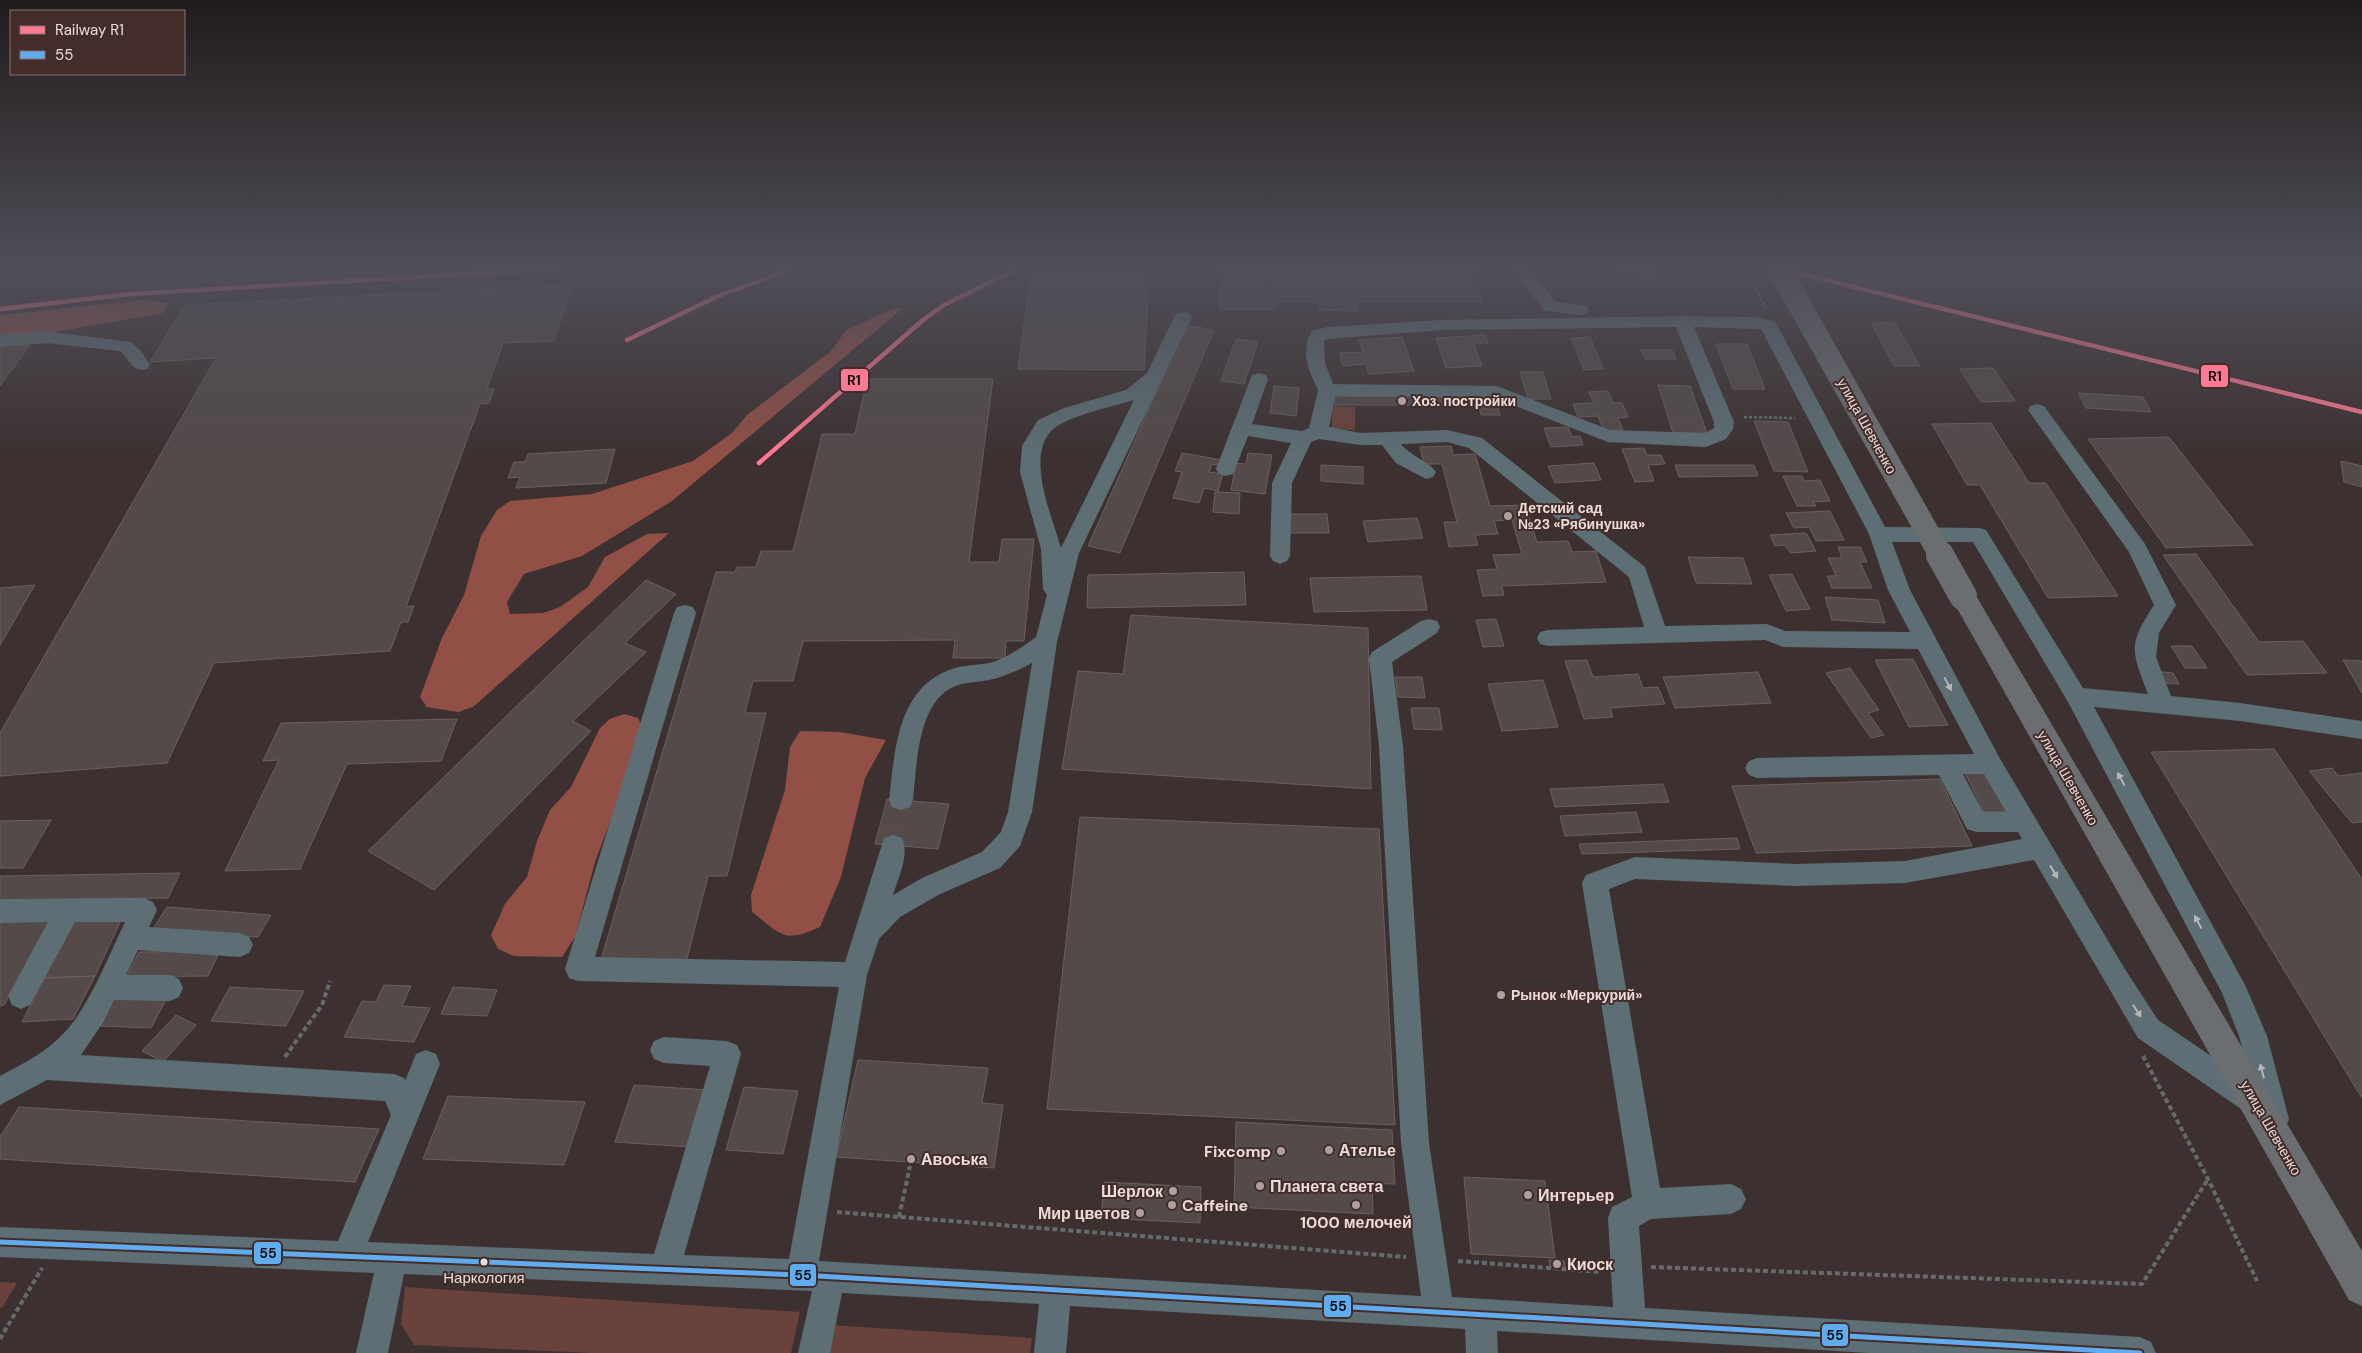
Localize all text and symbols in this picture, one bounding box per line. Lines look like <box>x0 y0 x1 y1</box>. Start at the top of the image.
legend <box>10 10 185 75</box>
text: Railway R1 <box>55 20 124 40</box>
text: 55 <box>55 45 73 65</box>
line badge: R1 <box>2200 364 2229 388</box>
text: R1 <box>2208 367 2222 385</box>
line badge: R1 <box>840 368 869 392</box>
text: R1 <box>847 371 861 389</box>
street label: улица Шевченко <box>1833 375 1901 477</box>
place label: Хоз. постройки <box>1412 392 1516 410</box>
marker: Хоз. постройки <box>1396 395 1408 407</box>
place label: Детский сад №23 «Рябинушка» <box>1518 499 1645 533</box>
marker: Детский сад №23 «Рябинушка» <box>1502 510 1514 522</box>
one-way arrow <box>1944 677 1952 692</box>
street label: улица Шевченко <box>2034 727 2103 829</box>
one-way arrow <box>2117 772 2125 786</box>
one-way arrow <box>2049 865 2058 878</box>
one-way arrow <box>2194 915 2202 929</box>
place label: Рынок «Меркурий» <box>1511 986 1642 1004</box>
marker: Рынок «Меркурий» <box>1495 989 1507 1001</box>
one-way arrow <box>2132 1005 2141 1018</box>
one-way arrow <box>2258 1063 2266 1078</box>
street label: улица Шевченко <box>2237 1077 2306 1179</box>
place label: Ателье <box>1339 1140 1396 1161</box>
place label: Fixcomp <box>1204 1141 1271 1162</box>
marker: Ателье <box>1323 1144 1335 1156</box>
marker: Fixcomp <box>1275 1145 1287 1157</box>
place label: Авоська <box>921 1149 987 1170</box>
marker: Авоська <box>905 1153 917 1165</box>
place label: Планета света <box>1270 1176 1383 1197</box>
marker: Планета света <box>1254 1180 1266 1192</box>
place label: Шерлок <box>1101 1181 1164 1202</box>
marker: Шерлок <box>1167 1185 1179 1197</box>
place label: Интерьер <box>1538 1185 1614 1206</box>
marker: Интерьер <box>1522 1189 1534 1201</box>
place label: Caffeine <box>1182 1195 1248 1216</box>
marker: Caffeine <box>1166 1199 1178 1211</box>
marker: 1000 мелочей <box>1350 1199 1362 1211</box>
place label: Мир цветов <box>1038 1203 1130 1224</box>
marker: Мир цветов <box>1134 1207 1146 1219</box>
place label: 1000 мелочей <box>1300 1212 1412 1233</box>
line badge: 55 <box>253 1241 282 1265</box>
text: 55 <box>259 1244 277 1262</box>
place label: Киоск <box>1567 1254 1614 1275</box>
marker: Наркология <box>479 1257 489 1267</box>
marker: Киоск <box>1551 1258 1563 1270</box>
line badge: 55 <box>789 1263 817 1287</box>
text: 55 <box>794 1266 812 1284</box>
place label: Наркология <box>443 1268 525 1288</box>
line badge: 55 <box>1323 1294 1352 1318</box>
text: 55 <box>1329 1297 1347 1315</box>
line badge: 55 <box>1821 1323 1849 1347</box>
text: 55 <box>1826 1326 1844 1344</box>

